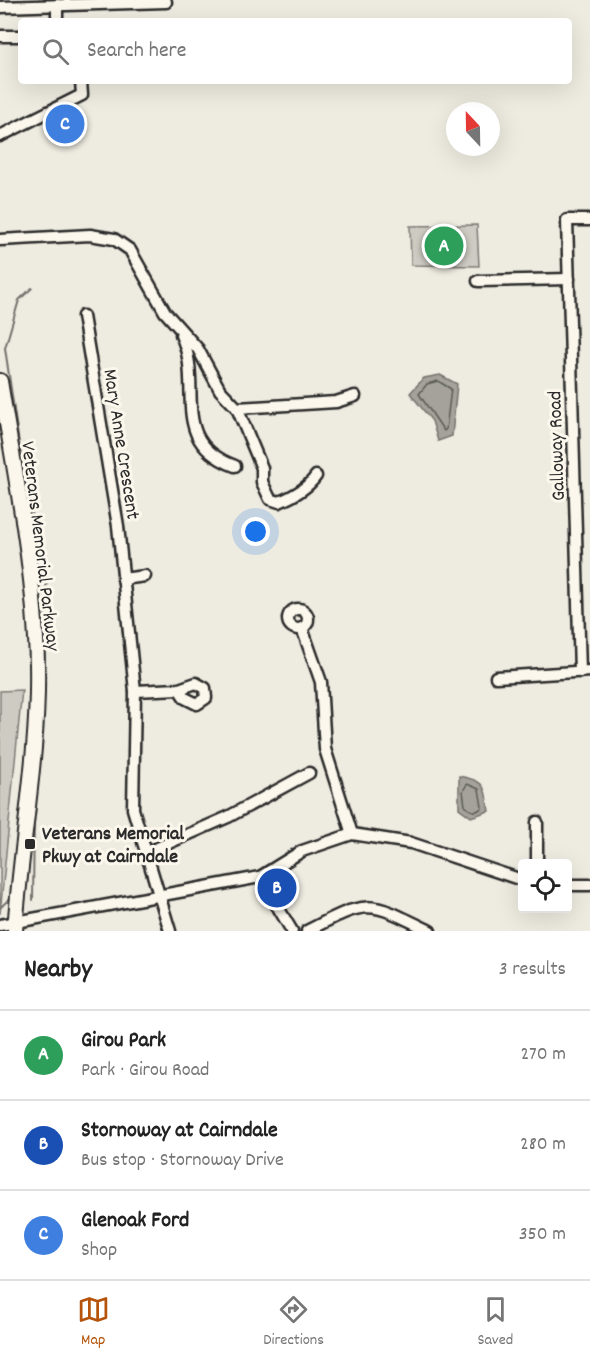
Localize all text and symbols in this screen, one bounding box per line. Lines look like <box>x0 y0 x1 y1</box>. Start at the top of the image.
search box <box>18 18 572 84</box>
icon: search <box>39 35 72 68</box>
text: Search here <box>87 36 186 67</box>
pin: C <box>46 102 84 146</box>
north arrow <box>446 102 500 156</box>
pin: A <box>424 224 464 268</box>
street label: Mary Anne Crescent <box>94 367 146 522</box>
street label: Galloway Road <box>542 390 574 501</box>
street label: Veterans Memorial Parkway <box>12 440 66 654</box>
your location <box>241 517 270 546</box>
place label: Veterans Memorial Pkwy at Cairndale <box>42 821 184 872</box>
marker: Veterans Memorial Pkwy at Cairndale <box>23 837 37 851</box>
map controls <box>518 859 572 913</box>
button: locate <box>518 859 572 913</box>
pin: B <box>258 866 296 910</box>
text: Nearby <box>24 952 92 989</box>
text: 3 results <box>499 956 566 984</box>
text: Girou Park <box>81 1026 166 1057</box>
text: A <box>38 1041 49 1069</box>
text: 270 m <box>520 1041 566 1069</box>
text: Park · Girou Road <box>81 1057 210 1085</box>
text: Stornoway at Cairndale <box>81 1116 278 1147</box>
text: B <box>39 1131 48 1159</box>
text: 280 m <box>520 1131 566 1159</box>
text: Bus stop · Stornoway Drive <box>81 1147 284 1175</box>
text: Glenoak Ford <box>81 1206 189 1237</box>
text: C <box>39 1221 48 1249</box>
text: 350 m <box>519 1221 566 1249</box>
text: Shop <box>81 1237 117 1265</box>
tab: Map <box>77 1293 110 1352</box>
tab: Directions <box>263 1293 324 1352</box>
tab: Saved <box>477 1293 513 1352</box>

